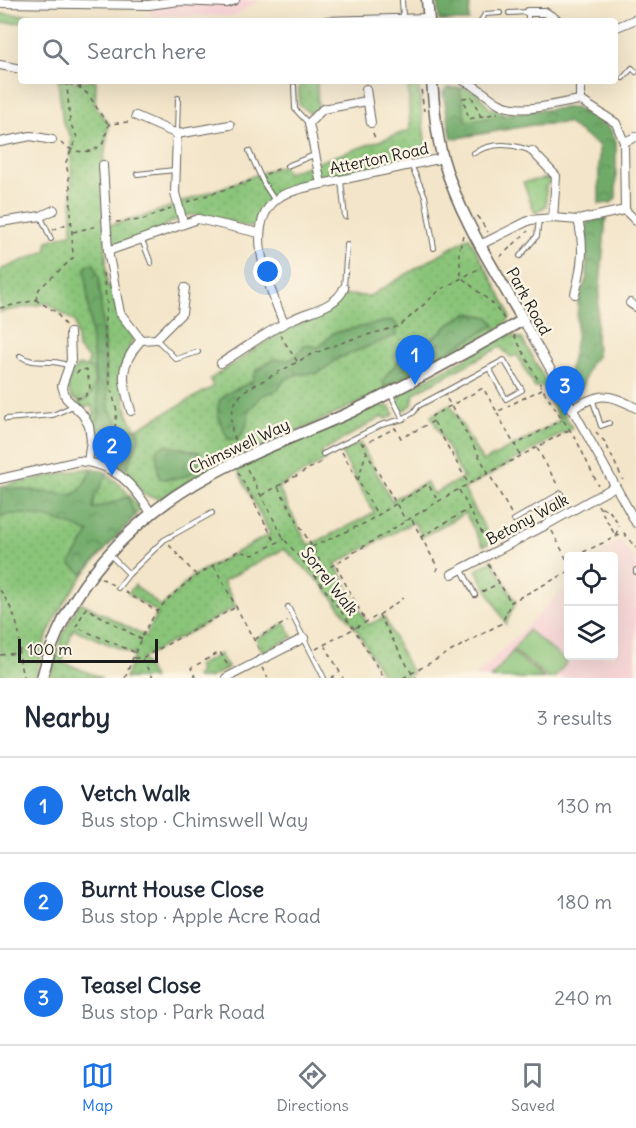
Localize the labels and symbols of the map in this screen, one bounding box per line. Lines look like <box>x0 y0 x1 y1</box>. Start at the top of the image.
street label: Atterton Road <box>328 138 430 178</box>
your location <box>253 257 282 286</box>
street label: Park Road <box>502 264 556 338</box>
pin: 1 <box>396 336 434 385</box>
pin: 3 <box>546 366 584 416</box>
street label: Chimswell Way <box>185 414 293 478</box>
pin: 2 <box>92 426 132 476</box>
street label: Betony Walk <box>482 489 572 549</box>
street label: Sorrel Walk <box>297 543 363 619</box>
scale bar <box>18 636 158 664</box>

